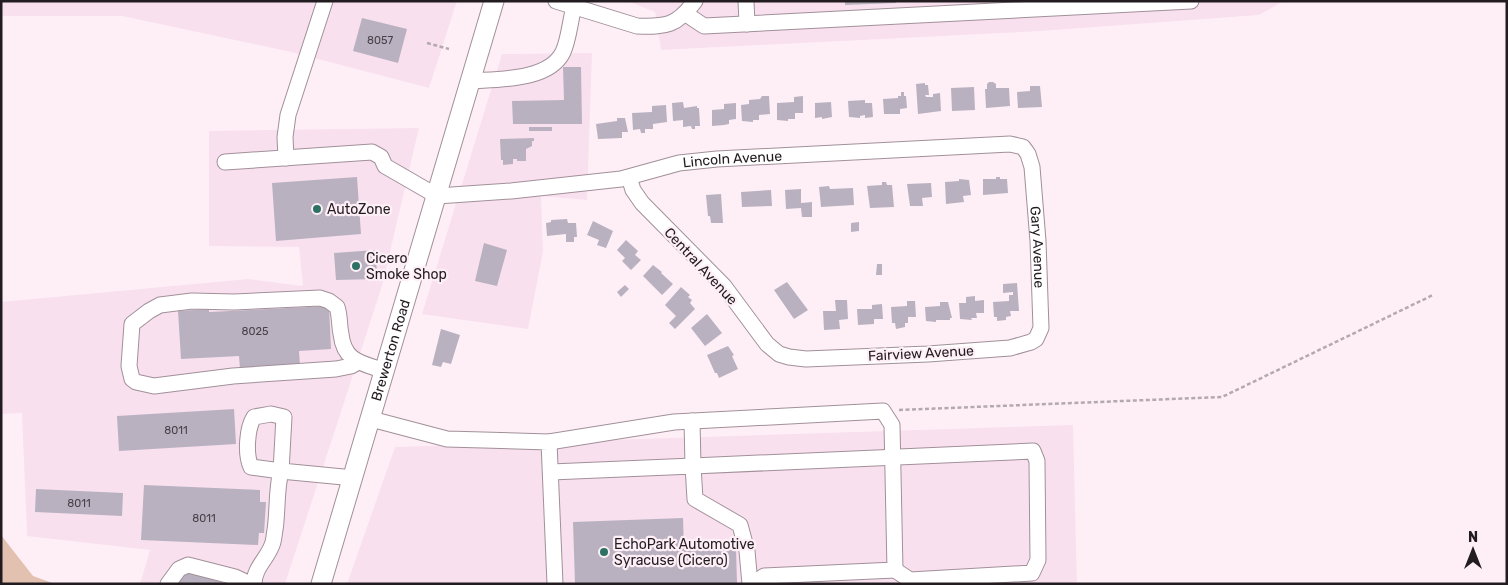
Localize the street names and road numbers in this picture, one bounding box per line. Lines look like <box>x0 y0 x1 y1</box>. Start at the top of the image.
street label: Lincoln Avenue <box>682 148 783 172</box>
street label: Gary Avenue <box>1026 206 1048 289</box>
street label: Central Avenue <box>661 224 741 309</box>
street label: Brewerton Road <box>368 297 414 403</box>
street label: Fairview Avenue <box>868 342 975 365</box>

